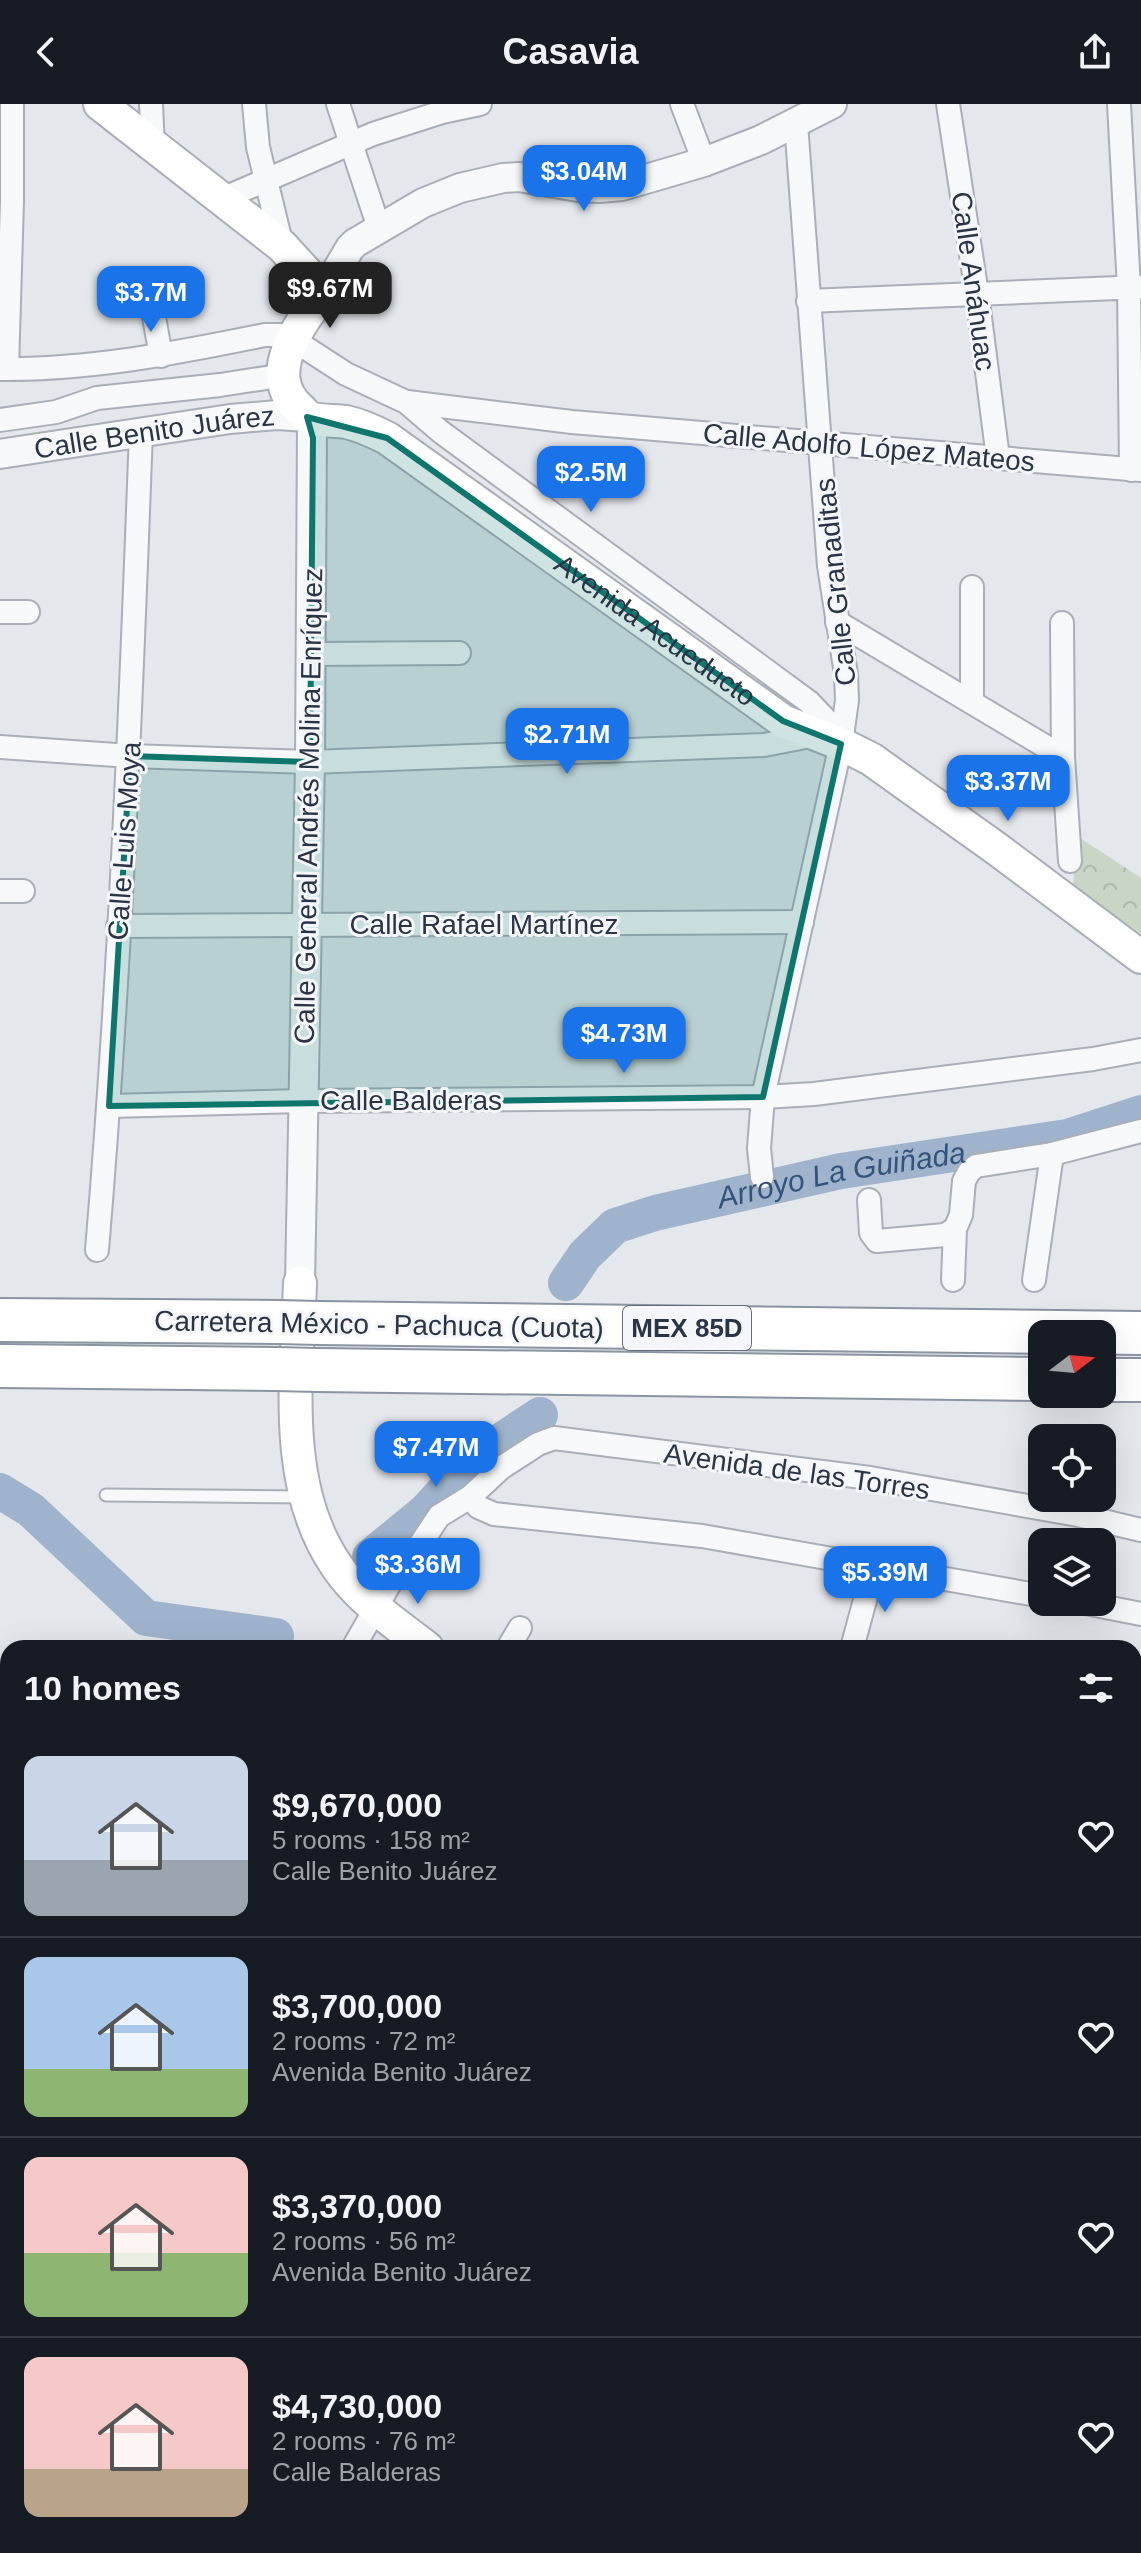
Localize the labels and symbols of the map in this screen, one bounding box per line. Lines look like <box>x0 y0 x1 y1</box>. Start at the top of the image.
pin: $3.04M <box>519 145 649 213</box>
street label: Calle Anáhuac <box>946 190 1001 373</box>
pin: $9.67M <box>265 262 395 330</box>
pin: $3.7M <box>95 266 207 334</box>
street label: Calle Benito Juárez <box>32 400 276 465</box>
street label: Calle Adolfo López Mateos <box>702 418 1036 477</box>
pin: $2.5M <box>535 446 647 514</box>
street label: Calle Granaditas <box>809 477 862 687</box>
street label: Avenida Acueducto <box>549 548 761 712</box>
street label: Calle General Andrés Molina Enríquez <box>289 568 328 1044</box>
pin: $2.71M <box>502 708 632 776</box>
street label: Calle Luis Moya <box>102 740 147 941</box>
pin: $3.37M <box>943 755 1073 823</box>
street label: Calle Rafael Martínez <box>349 909 619 940</box>
pin: $4.73M <box>559 1007 689 1075</box>
street label: Calle Balderas <box>320 1085 502 1116</box>
water label: Arroyo La Guiñada <box>712 1135 968 1215</box>
street label: Carretera México - Pachuca (Cuota) <box>154 1305 604 1344</box>
road number: MEX 85D <box>623 1306 751 1350</box>
north arrow <box>1028 1320 1116 1408</box>
pin: $7.47M <box>371 1421 501 1489</box>
street label: Avenida de las Torres <box>662 1437 932 1506</box>
pin: $3.36M <box>353 1538 483 1606</box>
pin: $5.39M <box>820 1546 950 1614</box>

